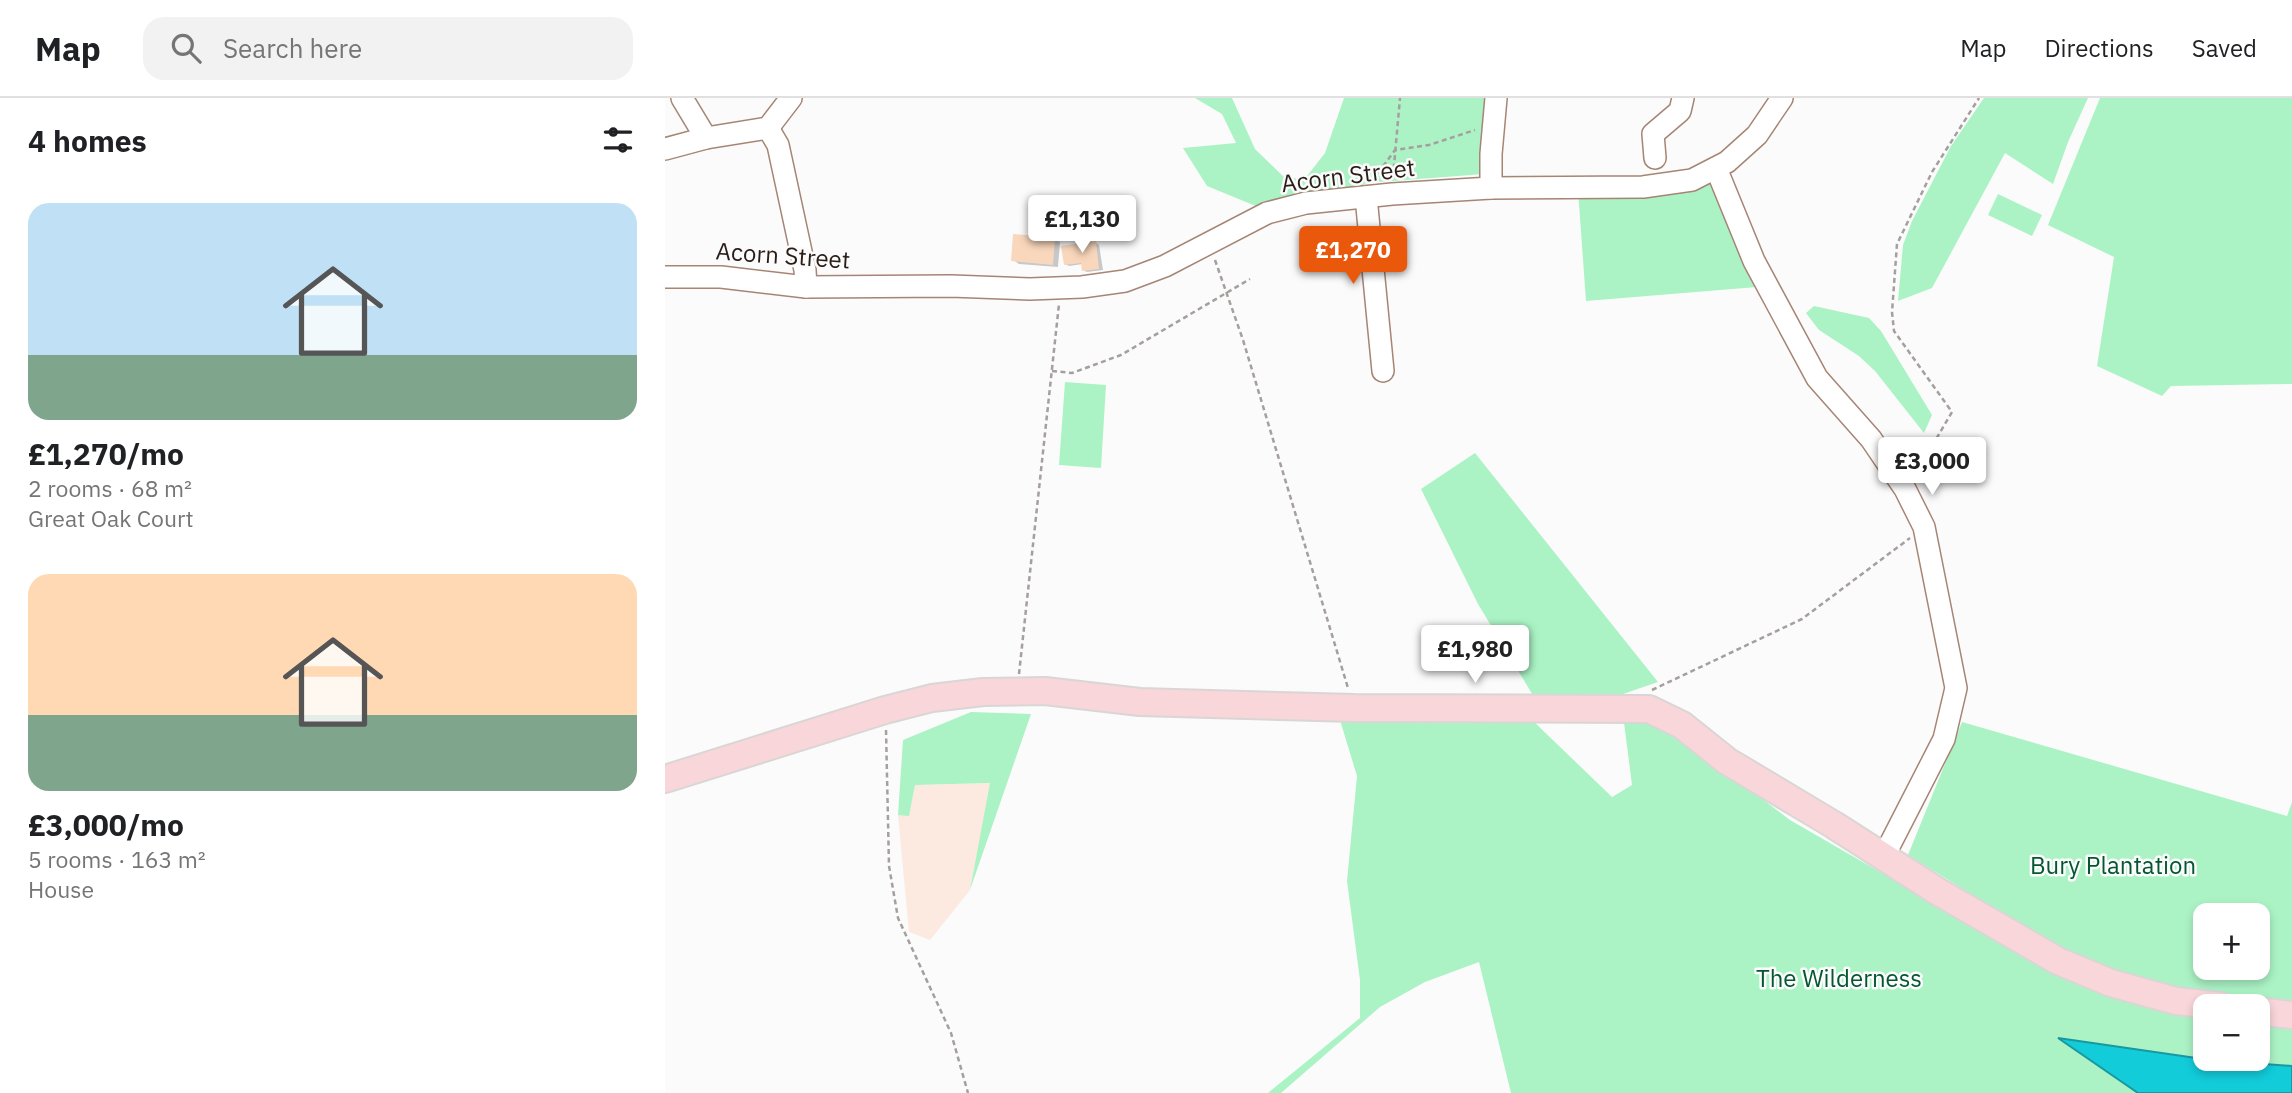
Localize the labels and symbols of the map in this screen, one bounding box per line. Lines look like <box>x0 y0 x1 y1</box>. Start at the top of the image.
street label: Acorn Street <box>1279 151 1417 199</box>
pin: £1,130 <box>1025 195 1139 255</box>
pin: £1,270 <box>1296 226 1410 286</box>
street label: Acorn Street <box>715 234 851 276</box>
pin: £3,000 <box>1875 438 1989 497</box>
pin: £1,980 <box>1418 626 1532 685</box>
park label: Bury Plantation <box>2030 849 2196 881</box>
park label: The Wilderness <box>1756 962 1922 994</box>

